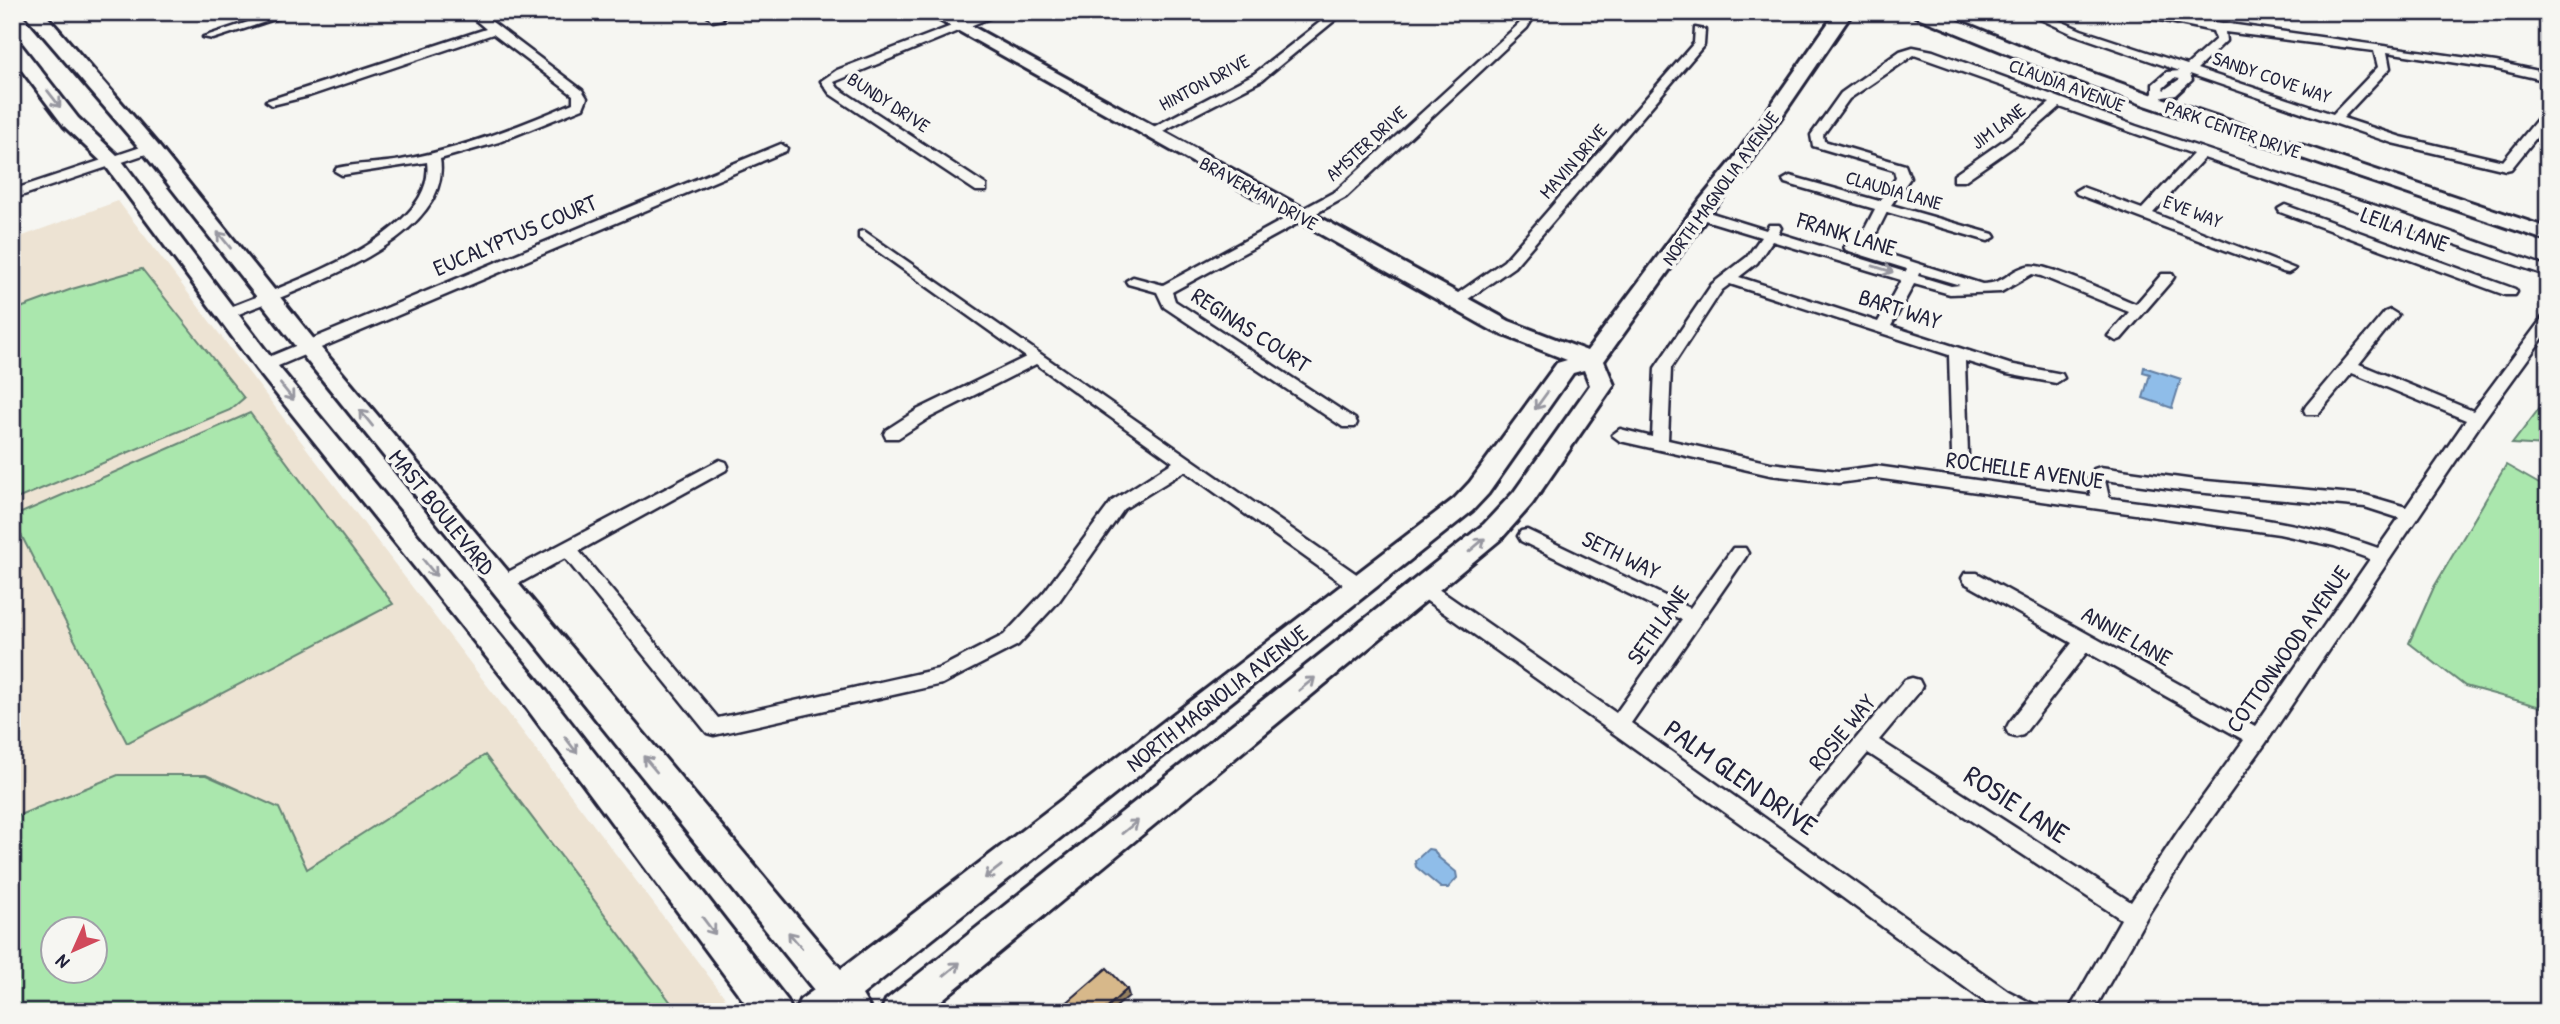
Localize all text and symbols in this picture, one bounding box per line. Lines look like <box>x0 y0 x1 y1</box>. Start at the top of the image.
street label: SANDY COVE WAY <box>2209 45 2335 110</box>
street label: HINTON DRIVE <box>1154 47 1254 117</box>
street label: CLAUDIA AVENUE <box>2005 52 2129 118</box>
street label: BUNDY DRIVE <box>843 66 936 139</box>
one-way arrow <box>46 89 61 108</box>
street label: PARK CENTER DRIVE <box>2162 94 2305 165</box>
street label: JIM LANE <box>1965 97 2031 155</box>
street label: AMSTER DRIVE <box>1320 99 1413 186</box>
street label: NORTH MAGNOLIA AVENUE <box>1655 105 1785 270</box>
street label: MAVIN DRIVE <box>1533 118 1613 204</box>
street label: BRAVERMAN DRIVE <box>1195 150 1323 237</box>
street label: CLAUDIA LANE <box>1843 164 1946 216</box>
street label: EUCALYPTUS COURT <box>428 186 602 283</box>
street label: EVE WAY <box>2160 188 2227 234</box>
street label: LEILA LANE <box>2357 198 2453 259</box>
street label: FRANK LANE <box>1793 203 1900 263</box>
one-way arrow <box>216 231 232 249</box>
one-way arrow <box>1871 264 1893 277</box>
street label: REGINAS COURT <box>1186 280 1317 380</box>
street label: BART WAY <box>1855 281 1945 336</box>
one-way arrow <box>279 382 295 400</box>
one-way arrow <box>1534 391 1549 410</box>
one-way arrow <box>358 409 373 427</box>
street label: MAST BOULEVARD <box>382 443 503 581</box>
street label: ROCHELLE AVENUE <box>1944 443 2106 496</box>
street label: SETH WAY <box>1577 522 1665 587</box>
one-way arrow <box>1467 537 1485 553</box>
one-way arrow <box>423 559 438 577</box>
street label: COTTONWOOD AVENUE <box>2218 559 2357 738</box>
street label: SETH LANE <box>1619 579 1696 670</box>
street label: ANNIE LANE <box>2077 598 2178 673</box>
street label: NORTH MAGNOLIA AVENUE <box>1119 617 1314 779</box>
one-way arrow <box>1297 676 1315 691</box>
street label: ROSIE WAY <box>1801 687 1882 776</box>
street label: PALM GLEN DRIVE <box>1657 710 1825 844</box>
one-way arrow <box>563 735 578 754</box>
one-way arrow <box>642 756 658 774</box>
street label: ROSIE LANE <box>1957 756 2077 852</box>
one-way arrow <box>1120 819 1138 834</box>
one-way arrow <box>984 865 1002 880</box>
north arrow <box>38 916 108 986</box>
one-way arrow <box>702 916 717 934</box>
one-way arrow <box>787 931 802 949</box>
text: N <box>49 949 75 975</box>
one-way arrow <box>943 961 961 977</box>

